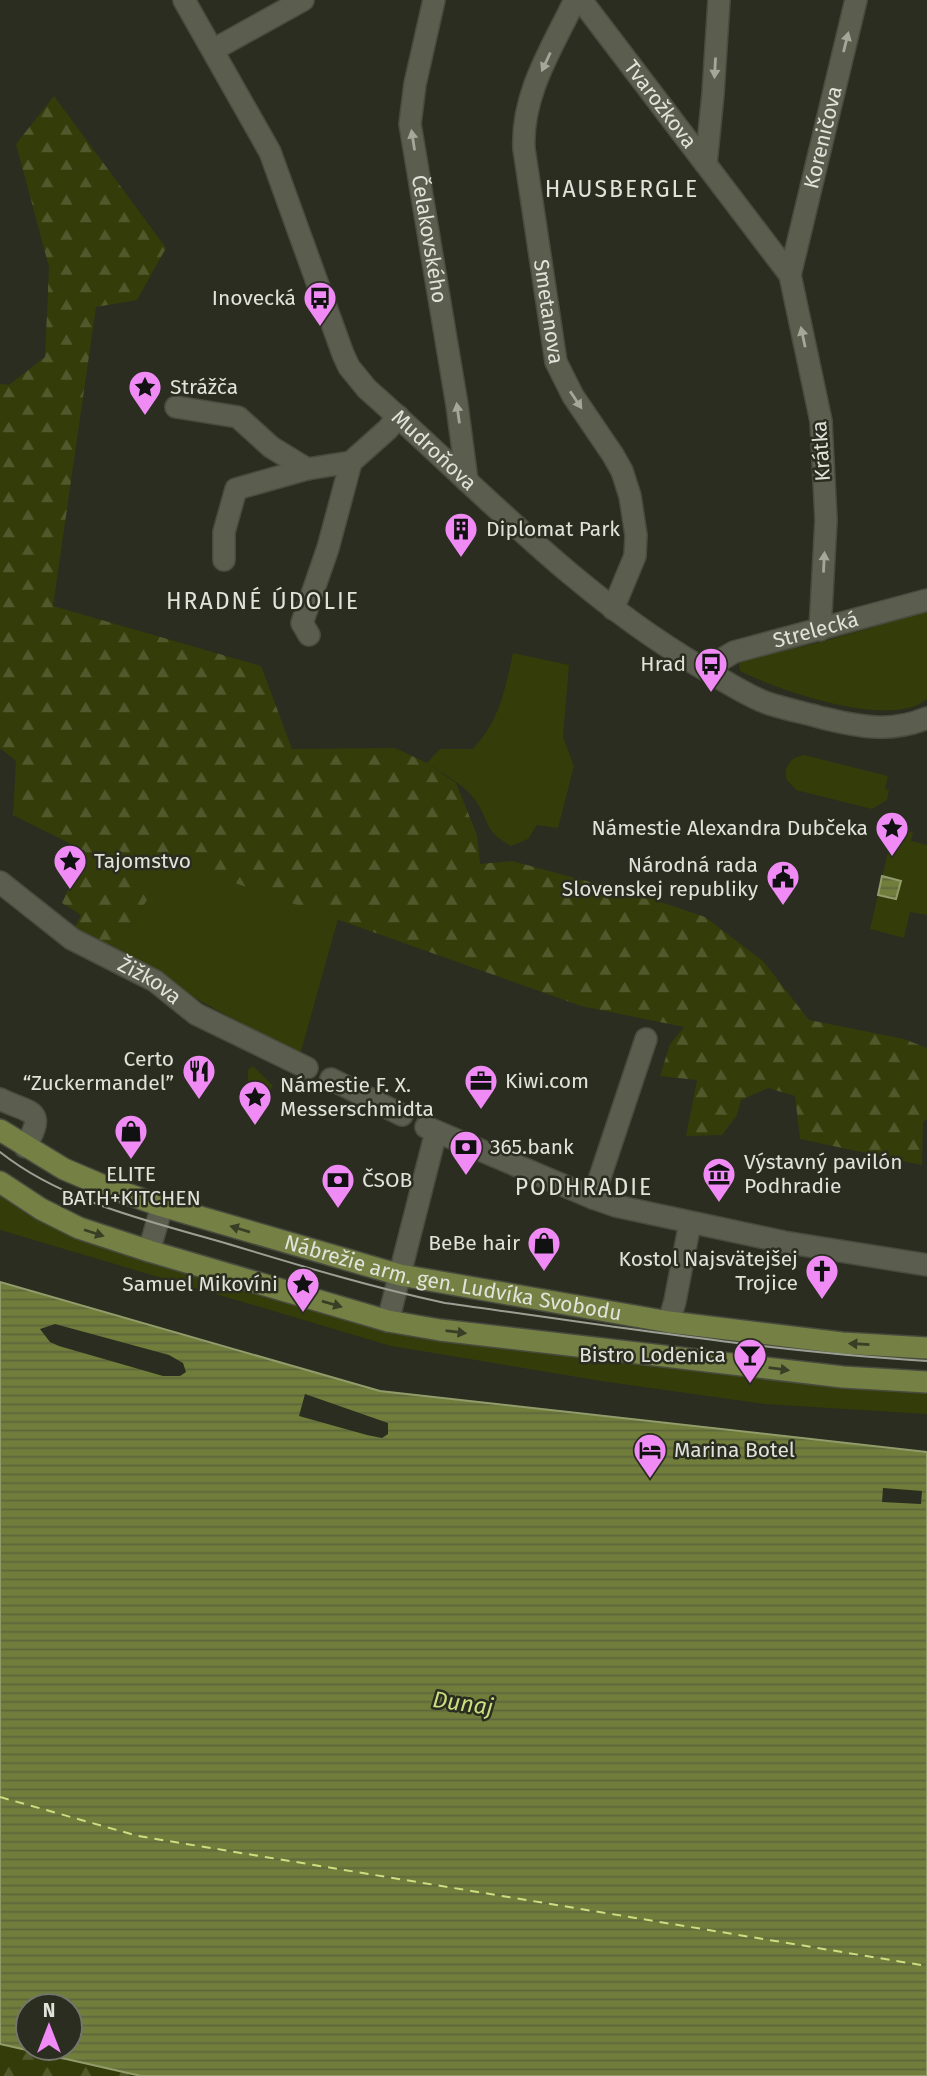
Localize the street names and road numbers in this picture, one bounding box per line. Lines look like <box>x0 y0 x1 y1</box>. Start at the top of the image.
street label: Tvarožkova <box>618 55 702 154</box>
street label: Koreničova <box>798 83 848 191</box>
street label: Čelakovského <box>406 173 453 305</box>
street label: Smetanova <box>528 258 569 366</box>
street label: Mudroňova <box>386 404 482 496</box>
street label: Krátka <box>806 420 836 482</box>
street label: Strelecká <box>770 606 861 654</box>
street label: Žižkova <box>113 951 187 1010</box>
street label: Nábrežie arm. gen. Ludvíka Svobodu <box>281 1229 624 1326</box>

